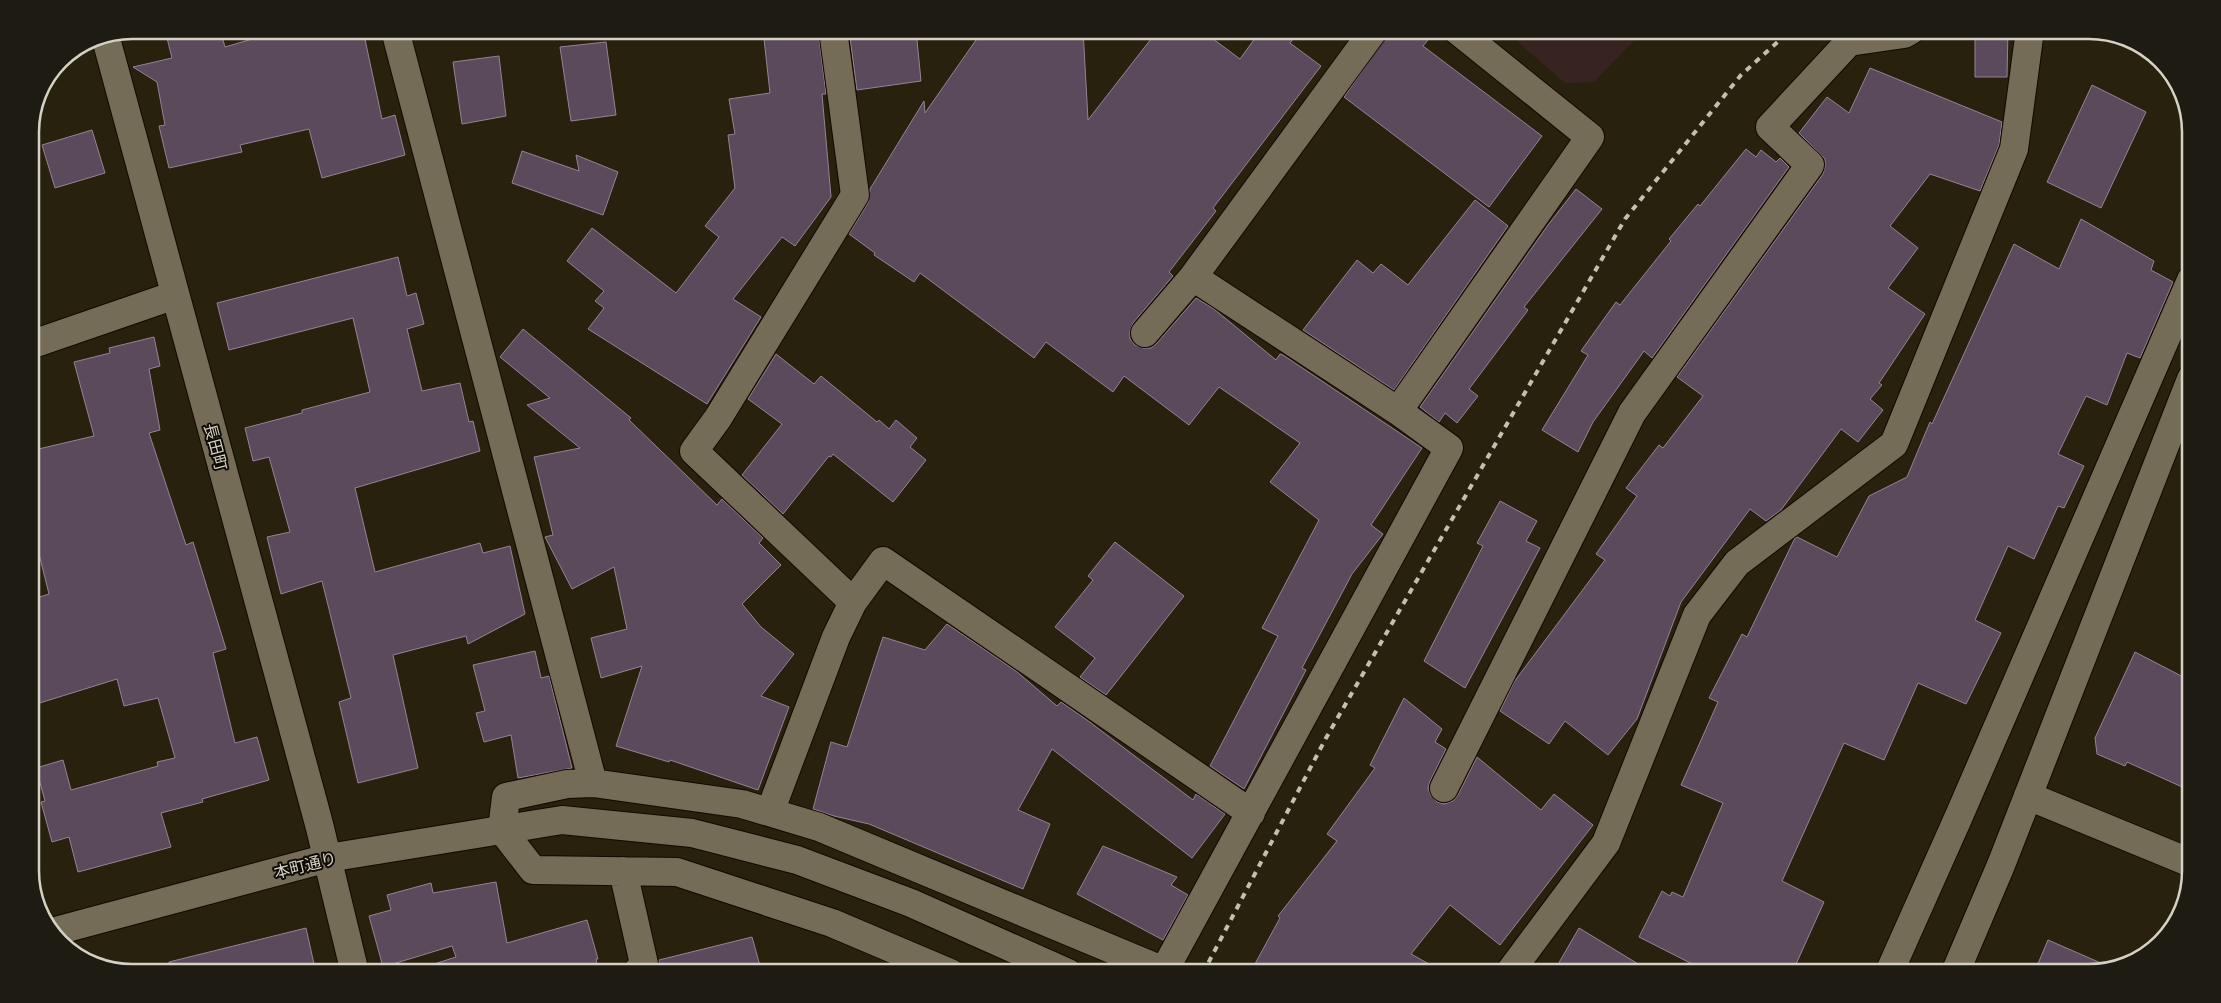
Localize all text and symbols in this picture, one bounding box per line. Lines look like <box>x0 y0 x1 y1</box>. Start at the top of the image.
street label: 長田町 <box>200 421 232 473</box>
street label: 本町通り <box>272 848 338 882</box>

